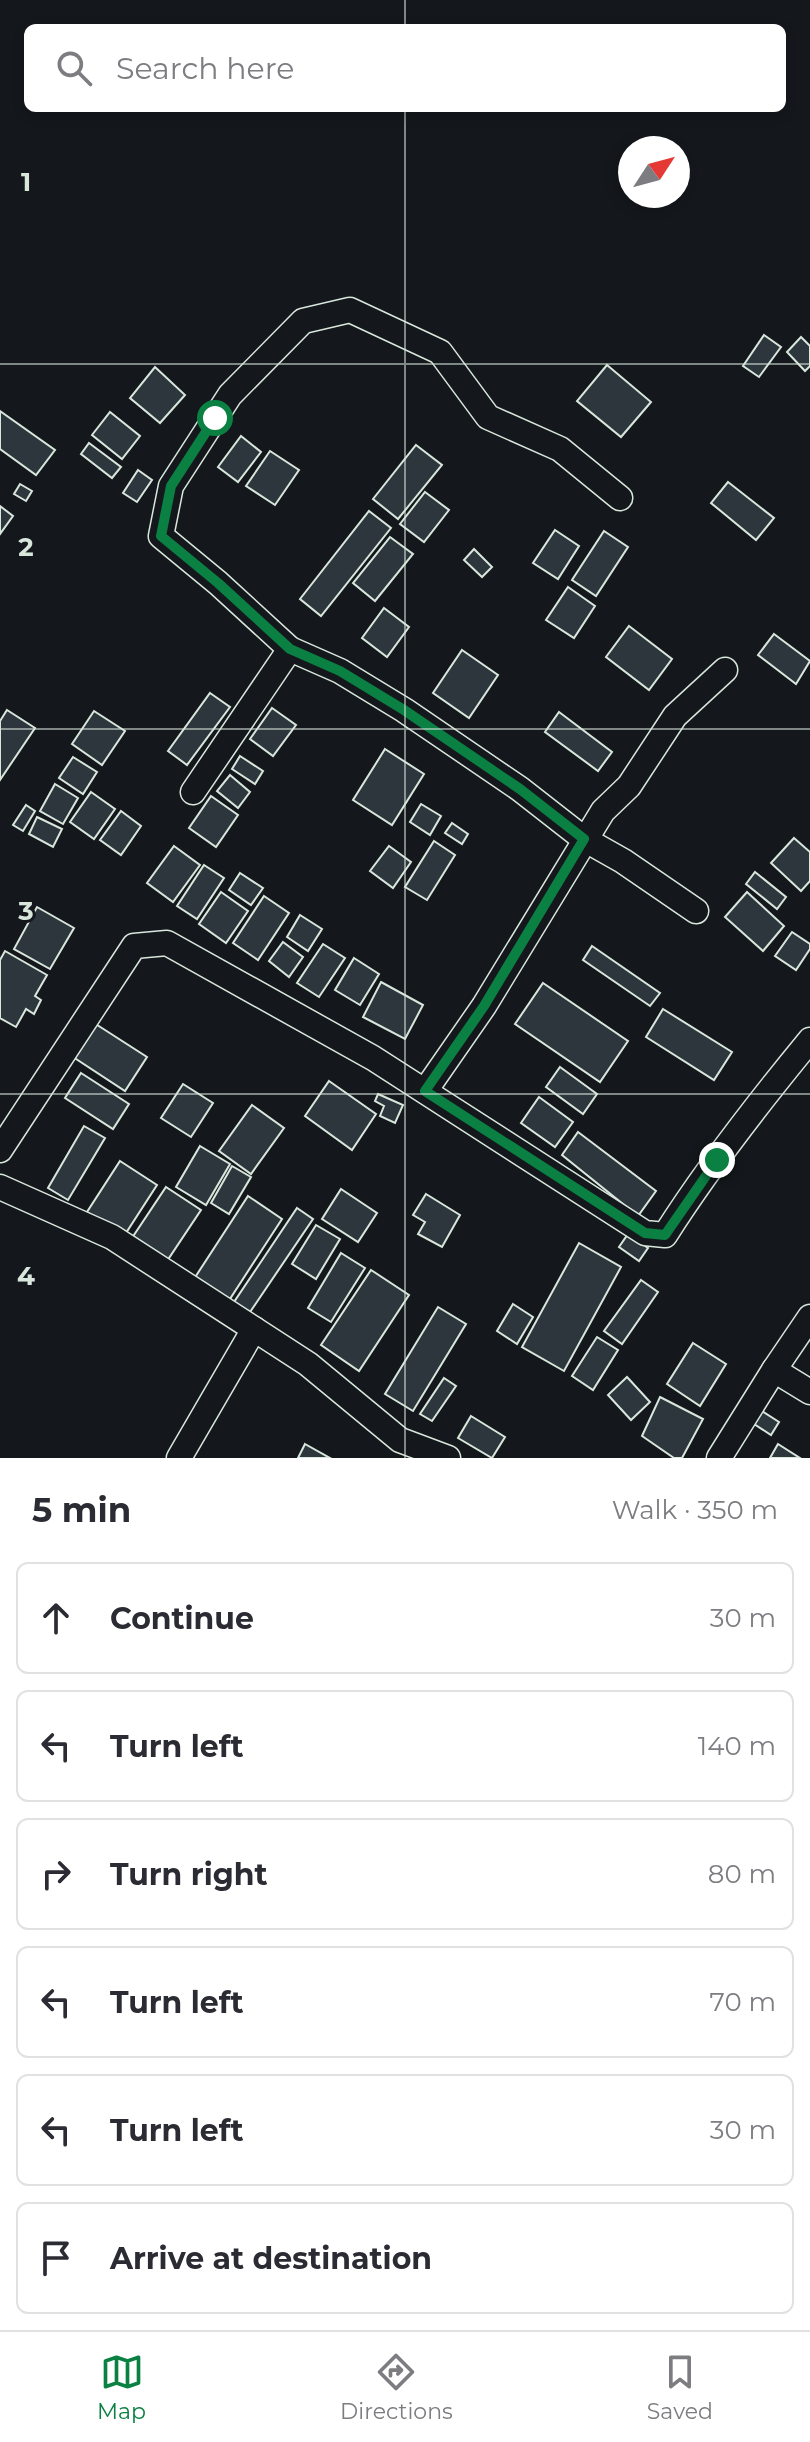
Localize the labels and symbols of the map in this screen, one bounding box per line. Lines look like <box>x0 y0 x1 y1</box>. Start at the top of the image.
north arrow <box>618 136 690 208</box>
text: 1 <box>21 166 31 198</box>
route start <box>197 400 233 436</box>
text: 2 <box>18 531 34 563</box>
text: 3 <box>17 895 34 927</box>
route end <box>699 1142 735 1178</box>
text: 4 <box>17 1260 35 1292</box>

